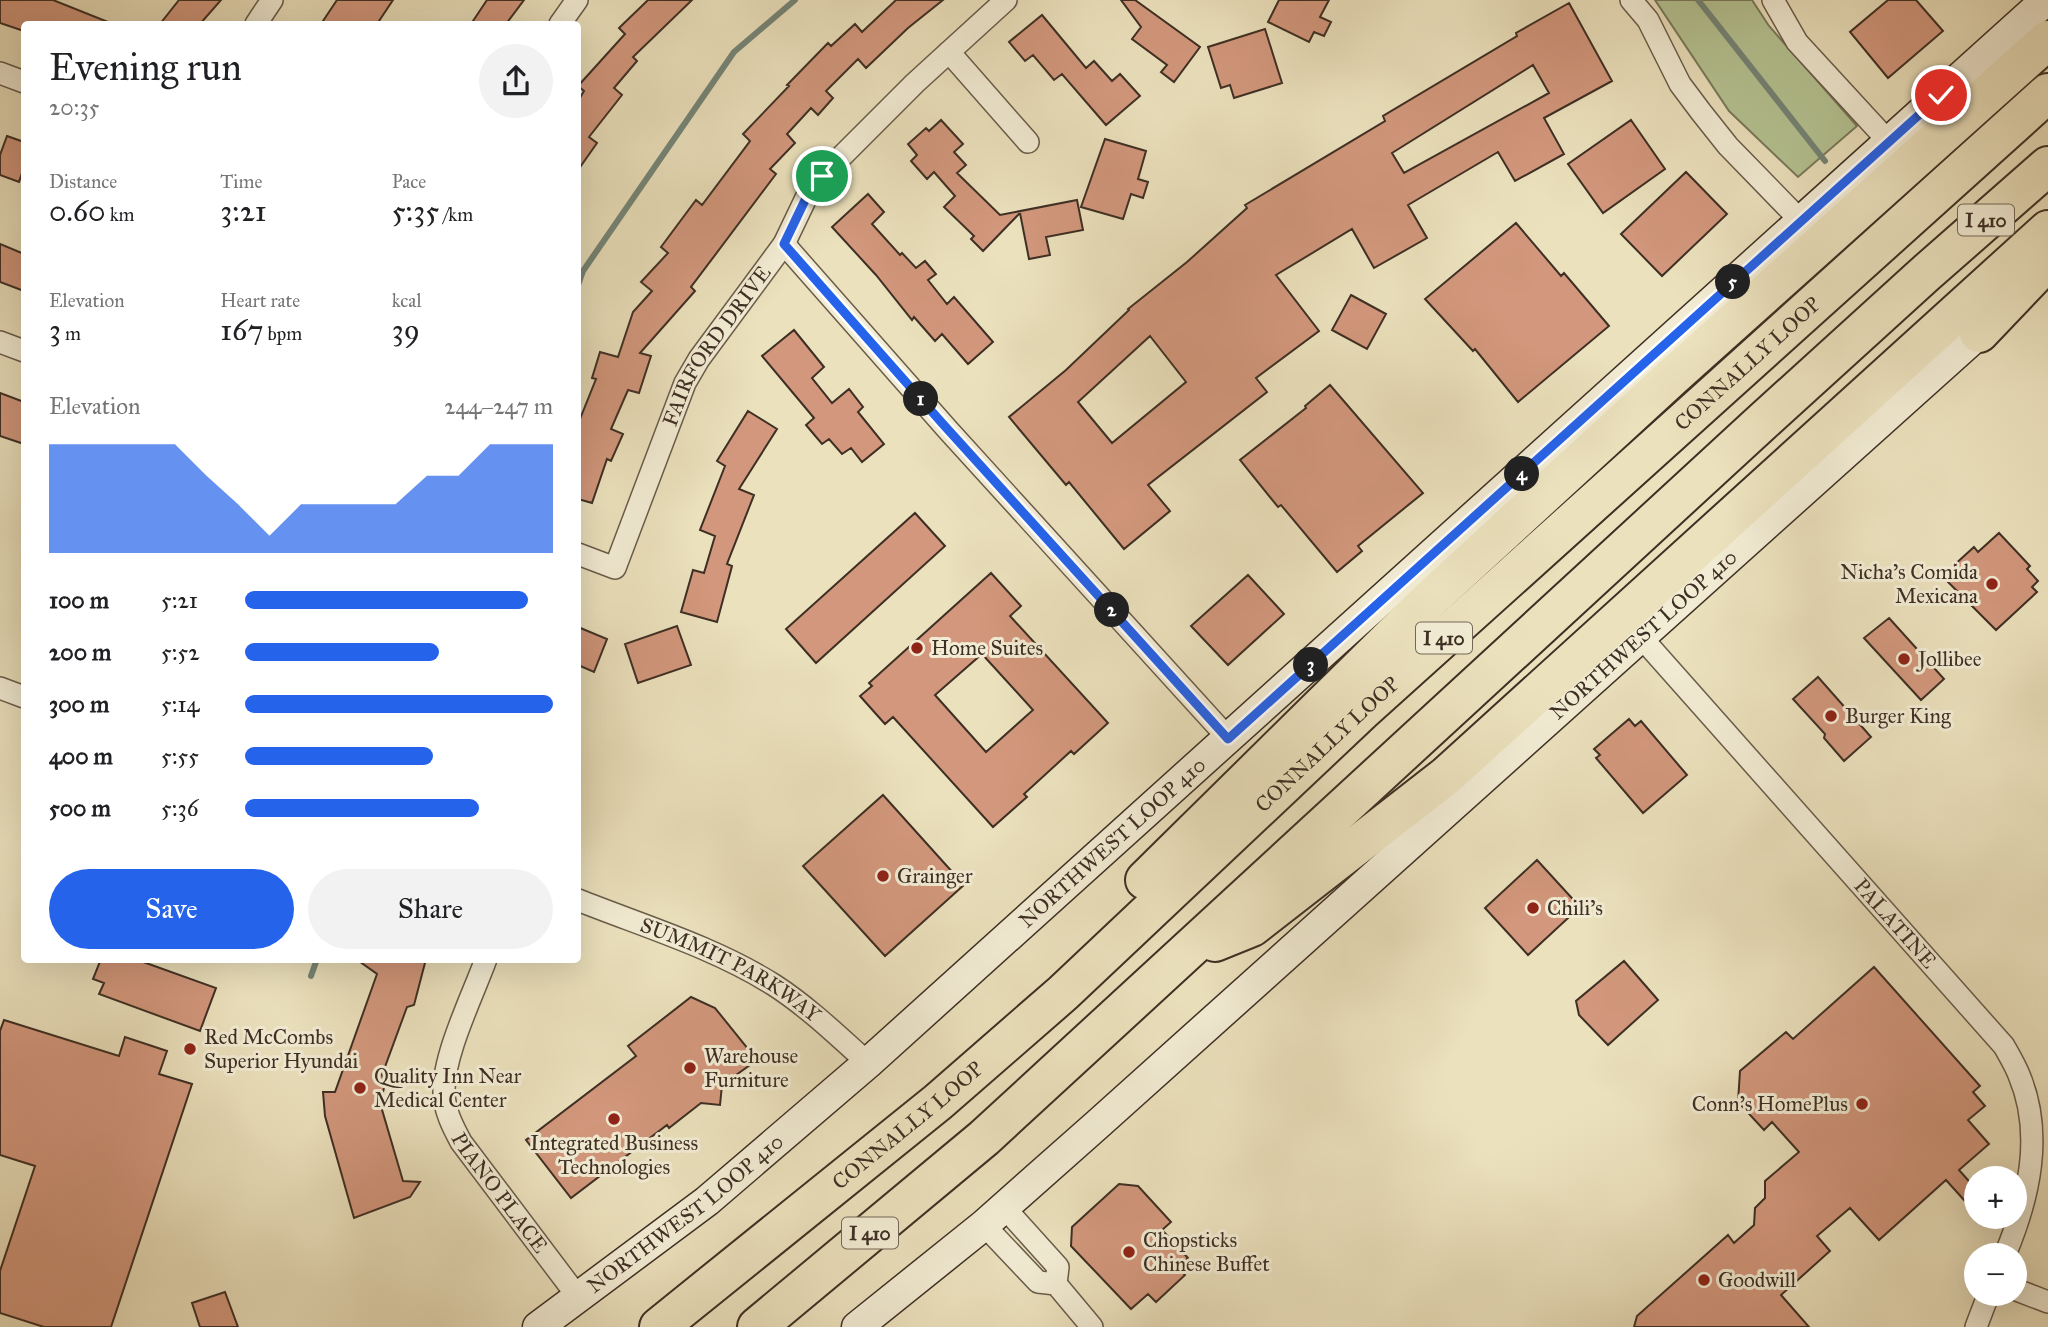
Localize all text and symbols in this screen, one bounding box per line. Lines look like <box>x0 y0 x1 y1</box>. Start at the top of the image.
text: Evening run <box>49 44 242 90</box>
button: share <box>479 44 553 118</box>
pin <box>1911 65 1971 125</box>
icon: check <box>1922 76 1960 114</box>
text: 20:35 <box>49 93 99 121</box>
pin <box>792 146 852 206</box>
icon: arrive <box>803 157 841 195</box>
text: Distance <box>49 170 117 193</box>
text: Time <box>220 170 262 193</box>
text: Pace <box>392 170 426 193</box>
text: 0.60 <box>49 193 106 229</box>
text: 3:21 <box>220 193 267 229</box>
text: 5:35 <box>392 193 439 229</box>
text: km <box>106 203 134 226</box>
text: /km <box>439 203 473 226</box>
road number: I 410 <box>1958 204 2014 235</box>
street label: FAIRFORD DRIVE <box>657 261 776 430</box>
pin: 5 <box>1716 264 1750 300</box>
text: 5 <box>1728 270 1737 293</box>
text: Elevation <box>49 289 124 312</box>
text: Heart rate <box>220 289 300 312</box>
text: kcal <box>392 289 422 312</box>
street label: CONNALLY LOOP <box>1669 291 1826 436</box>
text: 3 <box>49 312 61 348</box>
text: 167 <box>220 312 263 348</box>
text: 39 <box>392 312 420 348</box>
text: m <box>61 322 81 345</box>
text: bpm <box>263 322 302 345</box>
pin: 1 <box>904 382 939 416</box>
text: 1 <box>917 387 924 410</box>
text: Elevation <box>49 392 140 420</box>
text: 244–247 m <box>444 392 553 420</box>
pin: 4 <box>1504 456 1540 491</box>
text: 4 <box>1516 462 1527 485</box>
street label: NORTHWEST LOOP 410 <box>1544 544 1742 725</box>
place label: Nicha's Comida Mexicana <box>1840 559 1978 609</box>
marker: Nicha's Comida Mexicana <box>1984 576 2000 592</box>
text: 100 m <box>49 586 109 614</box>
text: 5:21 <box>161 586 198 614</box>
pin: 2 <box>1094 592 1130 628</box>
text: 2 <box>1107 598 1116 621</box>
road number: I 410 <box>1416 622 1472 653</box>
place label: Home Suites <box>931 635 1043 661</box>
text: 200 m <box>49 638 111 666</box>
text: 5:52 <box>161 638 200 666</box>
marker: Home Suites <box>909 640 925 656</box>
place label: Jollibee <box>1916 646 1982 672</box>
pin: 3 <box>1294 648 1328 682</box>
marker: Jollibee <box>1896 651 1912 667</box>
text: 3 <box>1307 653 1314 676</box>
street label: CONNALLY LOOP <box>1250 671 1405 818</box>
text: 300 m <box>49 690 109 718</box>
text: 5:14 <box>161 690 199 718</box>
place label: Burger King <box>1845 703 1951 729</box>
marker: Burger King <box>1823 708 1839 724</box>
text: 400 m <box>49 742 113 770</box>
text: 5:55 <box>161 742 199 770</box>
street label: NORTHWEST LOOP 410 <box>1014 752 1211 933</box>
text: 500 m <box>49 794 111 822</box>
text: 5:36 <box>161 794 198 822</box>
place label: Grainger <box>897 863 973 889</box>
marker: Grainger <box>875 868 891 884</box>
button: Save <box>49 869 294 949</box>
button: Share <box>308 869 553 949</box>
street label: PALATINE <box>1848 873 1942 974</box>
place label: Chili's <box>1547 895 1603 921</box>
marker: Chili's <box>1525 900 1541 916</box>
street label: SUMMIT PARKWAY <box>637 912 826 1028</box>
place label: Red McCombs Superior Hyundai <box>204 1024 359 1074</box>
marker: Red McCombs Superior Hyundai <box>182 1041 198 1057</box>
place label: Warehouse Furniture <box>704 1043 798 1093</box>
street label: CONNALLY LOOP <box>827 1056 988 1195</box>
marker: Warehouse Furniture <box>682 1060 698 1076</box>
place label: Quality Inn Near Medical Center <box>374 1063 521 1113</box>
marker: Quality Inn Near Medical Center <box>352 1080 368 1096</box>
place label: Conn's HomePlus <box>1692 1091 1848 1117</box>
marker: Conn's HomePlus <box>1854 1096 1870 1112</box>
marker: Integrated Business Technologies <box>606 1111 622 1127</box>
street label: PIANO PLACE <box>445 1128 553 1258</box>
street label: NORTHWEST LOOP 410 <box>582 1128 789 1299</box>
place label: Integrated Business Technologies <box>530 1130 698 1180</box>
map controls <box>1964 1166 2027 1306</box>
button: + <box>1964 1166 2027 1229</box>
road number: I 410 <box>842 1218 898 1248</box>
place label: Chopsticks Chinese Buffet <box>1143 1227 1270 1277</box>
button: − <box>1964 1243 2027 1306</box>
marker: Chopsticks Chinese Buffet <box>1121 1244 1137 1260</box>
place label: Goodwill <box>1718 1267 1797 1293</box>
marker: Goodwill <box>1696 1272 1712 1288</box>

